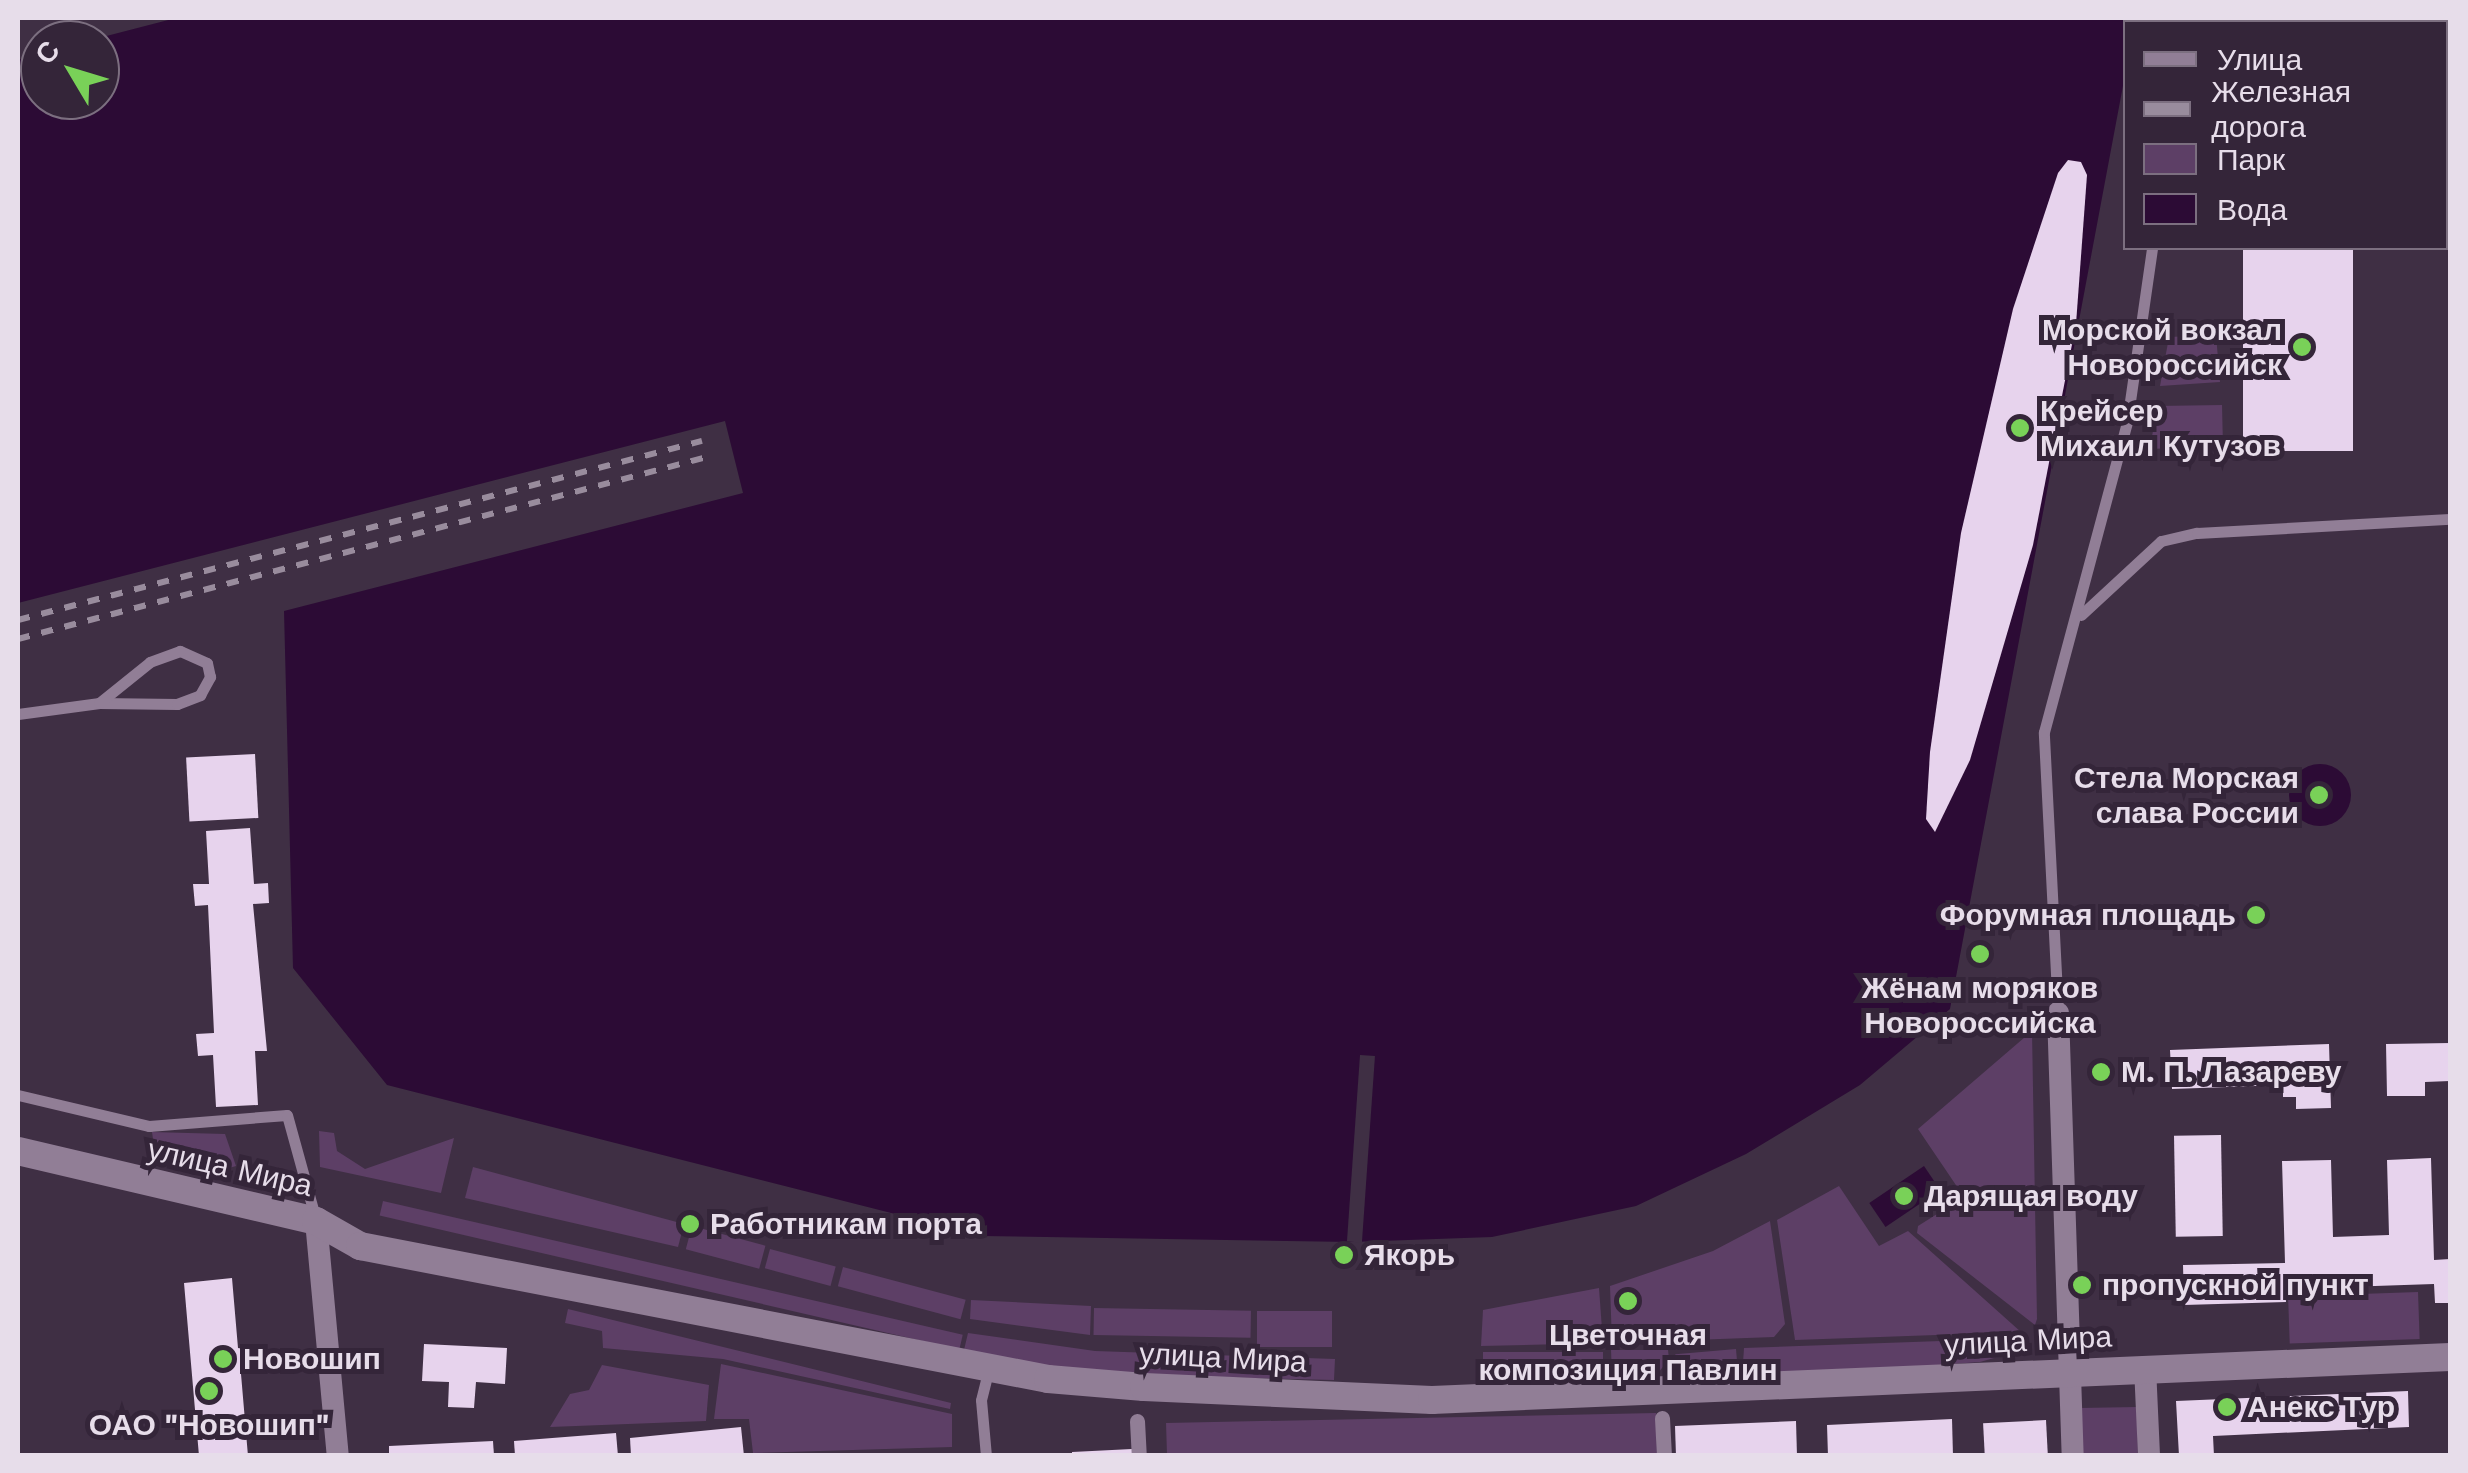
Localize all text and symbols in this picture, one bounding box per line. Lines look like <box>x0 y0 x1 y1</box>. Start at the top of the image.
north arrow <box>20 20 120 120</box>
legend <box>2123 20 2448 250</box>
text: С <box>28 34 67 71</box>
text: Улица <box>2217 42 2302 77</box>
text: Железная дорога <box>2211 74 2351 144</box>
text: Парк <box>2217 142 2285 177</box>
text: Вода <box>2217 192 2287 227</box>
place label: Морской вокзал Новороссийск <box>2042 312 2282 382</box>
marker: Морской вокзал Новороссийск <box>2291 336 2313 358</box>
place label: Крейсер Михаил Кутузов <box>2040 393 2281 464</box>
marker: Крейсер Михаил Кутузов <box>2009 417 2031 439</box>
place label: Стела Морская слава России <box>2074 760 2299 830</box>
marker: Стела Морская слава России <box>2308 784 2330 806</box>
place label: Форумная площадь <box>1940 897 2236 933</box>
marker: Форумная площадь <box>2245 904 2267 926</box>
marker: Жёнам моряков Новороссийска <box>1969 943 1991 965</box>
place label: Жёнам моряков Новороссийска <box>1862 970 2098 1040</box>
place label: М. П. Лазареву <box>2121 1054 2342 1090</box>
marker: М. П. Лазареву <box>2090 1061 2112 1083</box>
street label: улица Мира <box>144 1132 316 1204</box>
place label: Дарящая воду <box>1924 1178 2138 1214</box>
marker: Дарящая воду <box>1893 1185 1915 1207</box>
place label: Работникам порта <box>710 1206 982 1242</box>
marker: Работникам порта <box>679 1213 701 1235</box>
place label: Якорь <box>1364 1237 1455 1273</box>
marker: Якорь <box>1333 1244 1355 1266</box>
place label: пропускной пункт <box>2102 1267 2369 1303</box>
marker: пропускной пункт <box>2071 1274 2093 1296</box>
marker: Цветочная композиция Павлин <box>1617 1290 1639 1312</box>
place label: Цветочная композиция Павлин <box>1478 1317 1778 1388</box>
street label: улица Мира <box>1943 1319 2113 1363</box>
street label: улица Мира <box>1138 1336 1308 1380</box>
place label: Новошип <box>243 1341 381 1377</box>
marker: Новошип <box>212 1348 234 1370</box>
marker: ОАО "Новошип" <box>198 1380 220 1402</box>
place label: Анекс Тур <box>2247 1389 2395 1425</box>
marker: Анекс Тур <box>2216 1396 2238 1418</box>
place label: ОАО "Новошип" <box>89 1407 329 1443</box>

